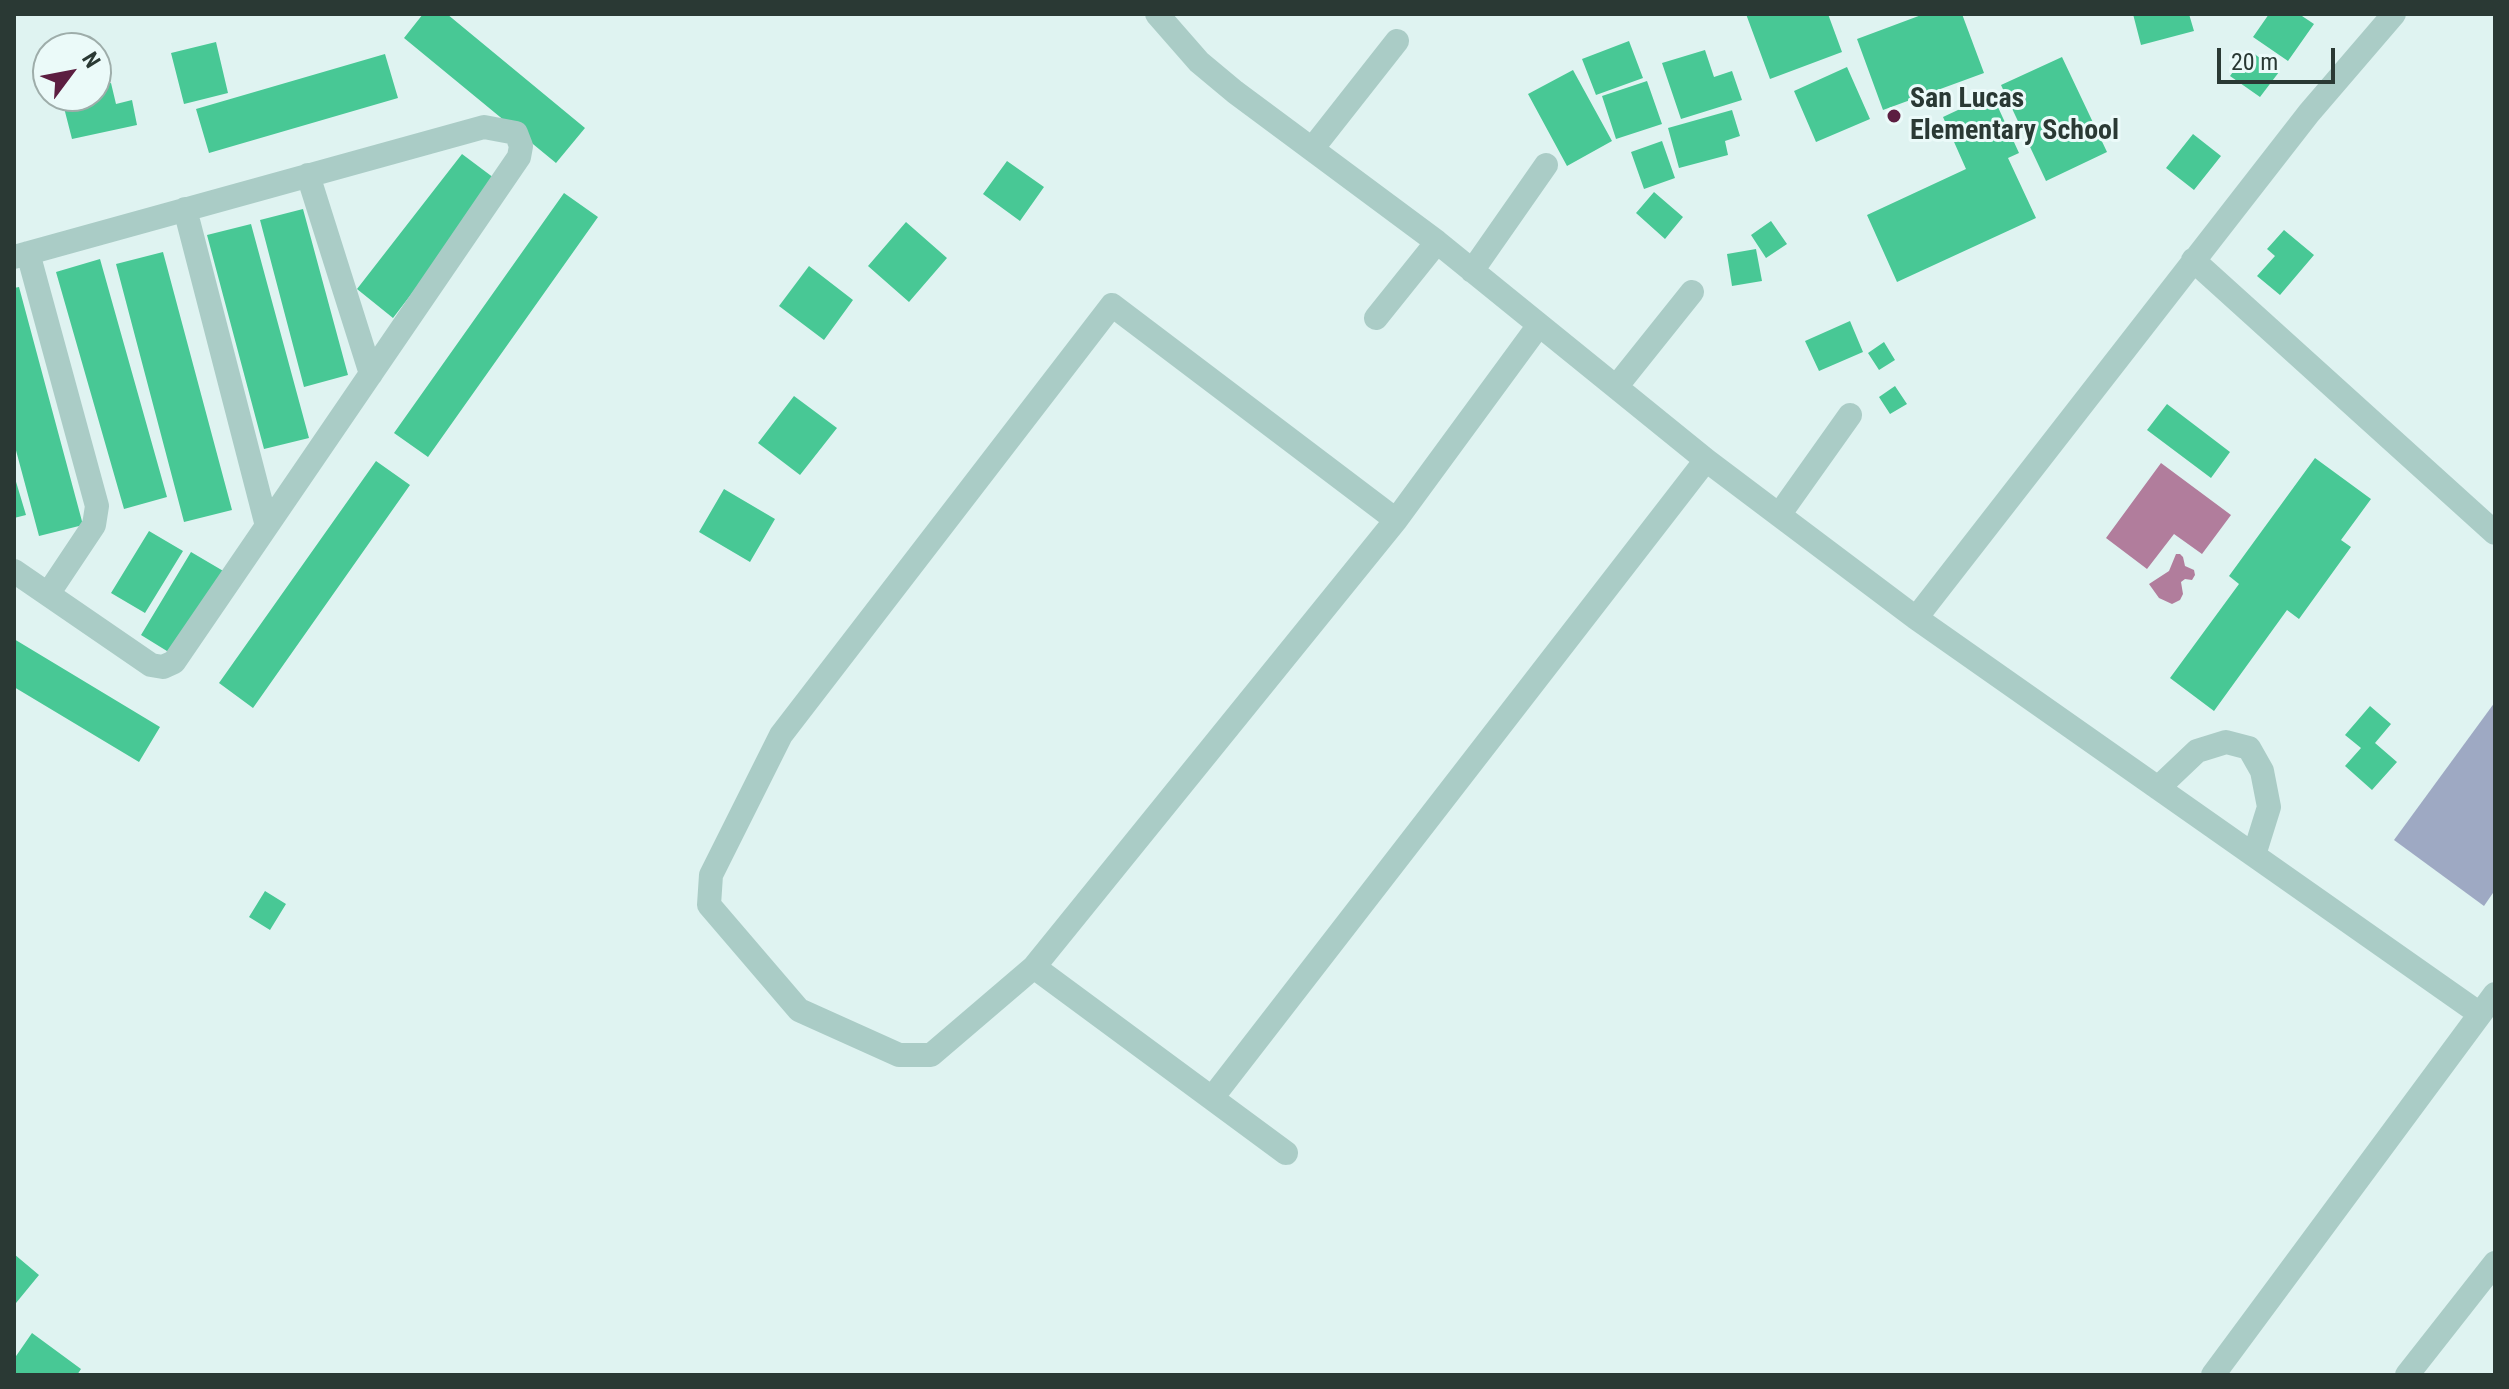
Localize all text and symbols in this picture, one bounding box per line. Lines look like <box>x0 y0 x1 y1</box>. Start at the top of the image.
north arrow <box>32 32 112 112</box>
scale bar <box>2221 32 2339 82</box>
text: N <box>77 48 105 72</box>
text: 20 m <box>2231 48 2278 76</box>
place label: San Lucas Elementary School <box>1910 83 2119 149</box>
marker: San Lucas Elementary School <box>1885 107 1903 125</box>

